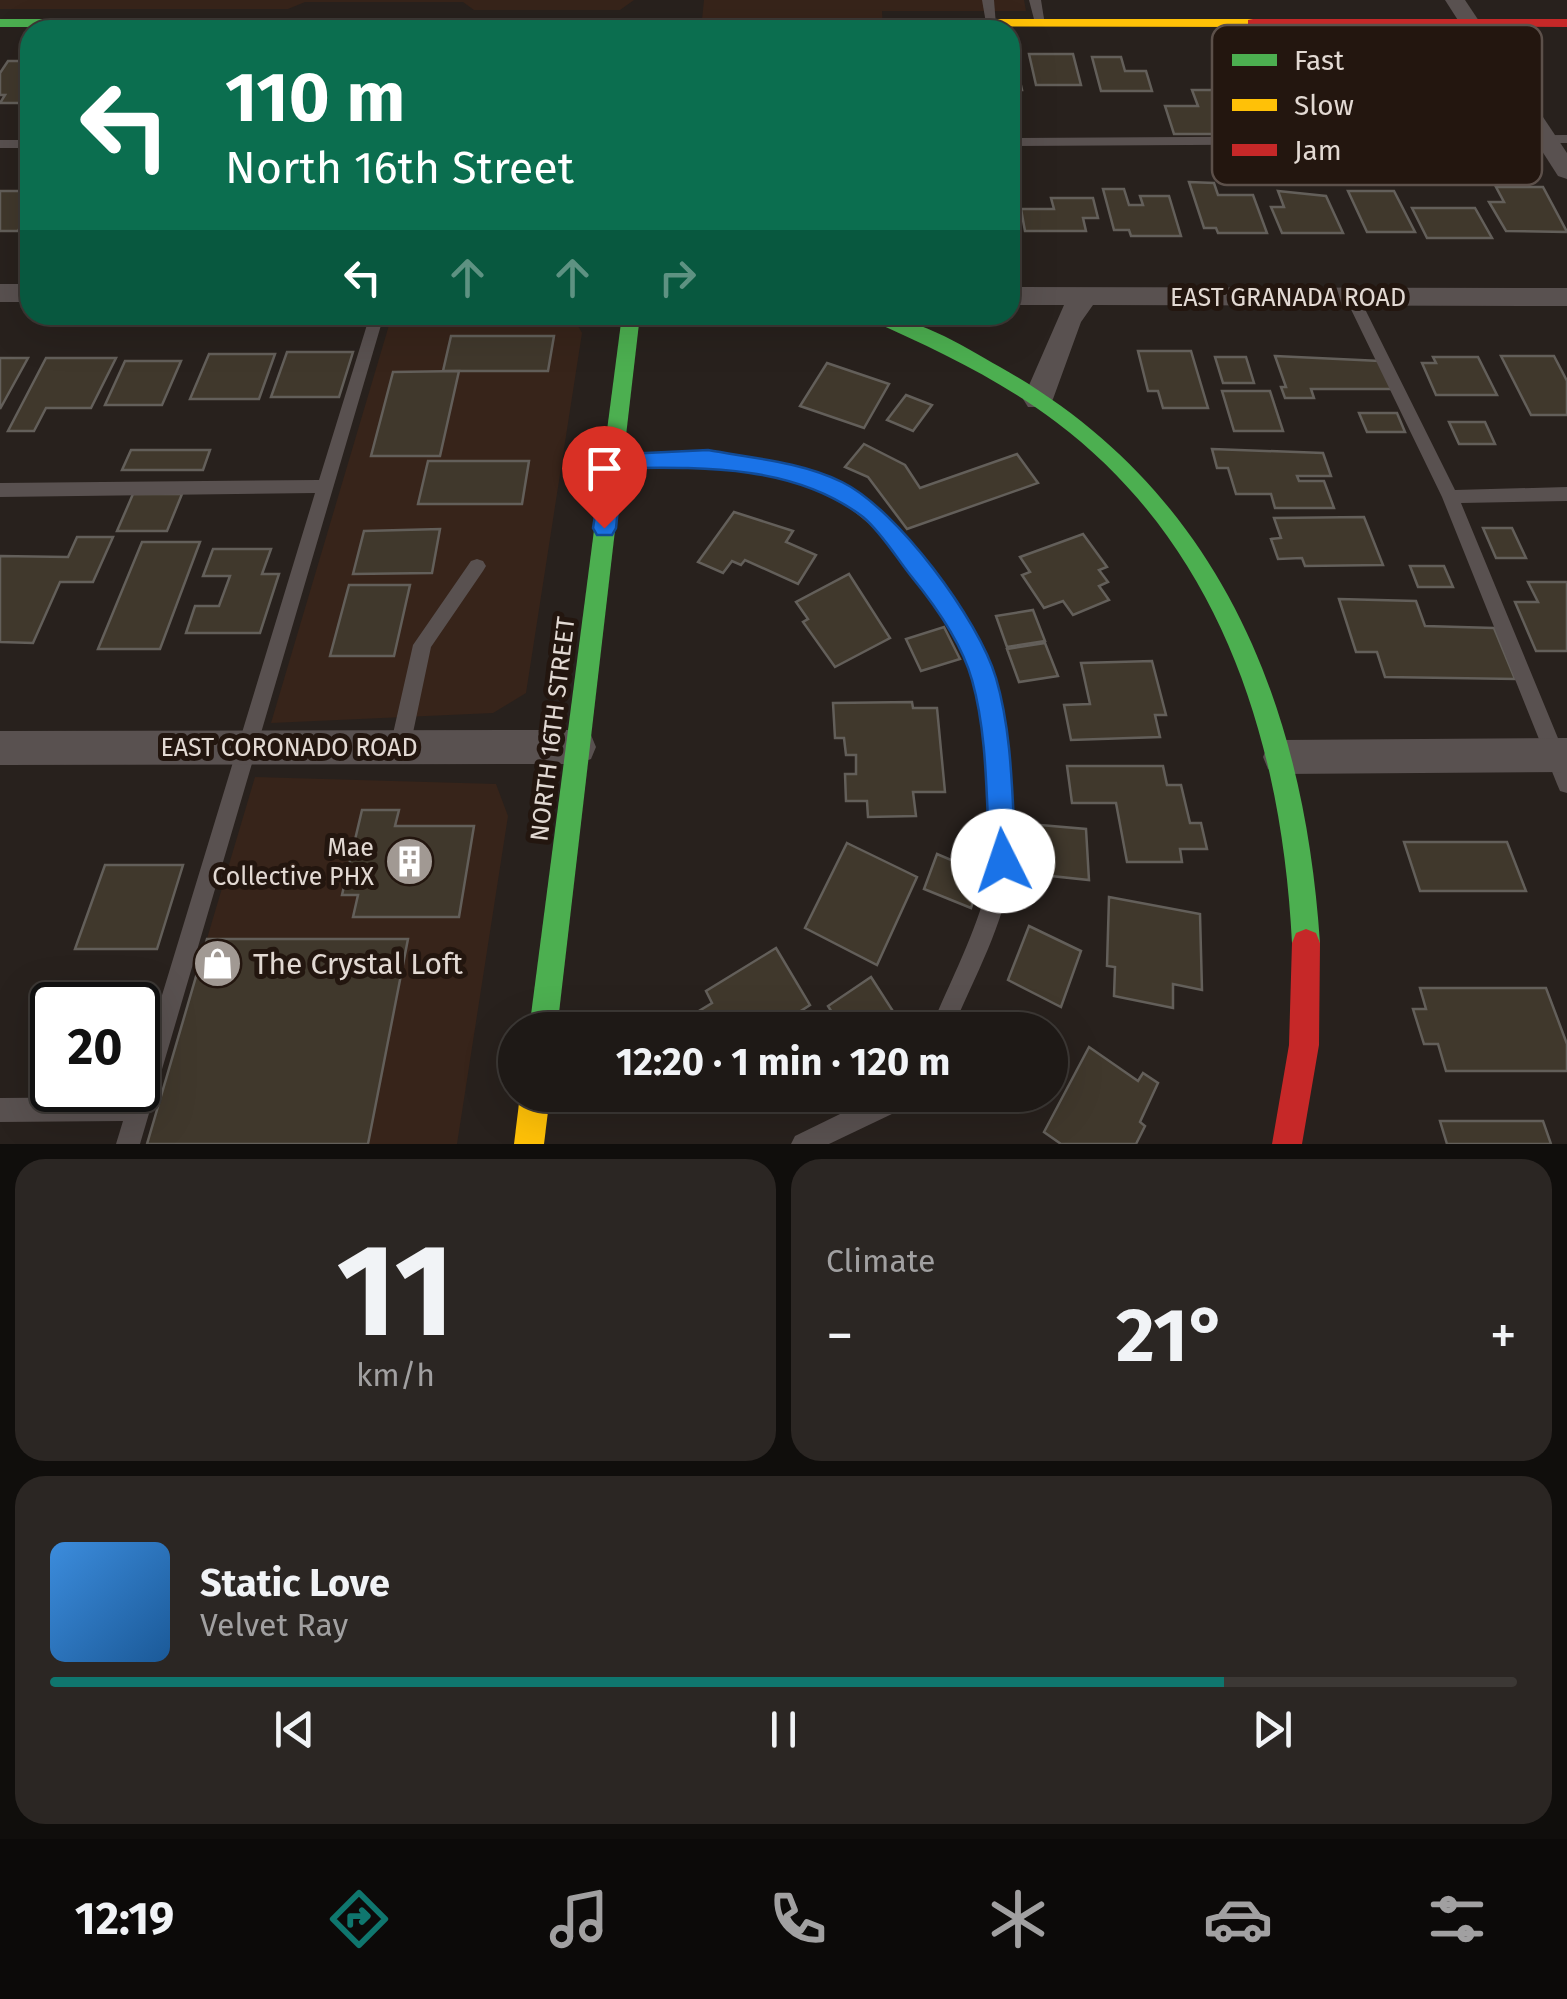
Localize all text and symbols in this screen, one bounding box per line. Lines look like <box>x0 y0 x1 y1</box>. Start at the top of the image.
legend <box>1212 25 1542 185</box>
text: Fast <box>1294 44 1345 77</box>
text: 110 m <box>225 56 405 140</box>
icon: left <box>60 60 190 190</box>
text: Slow <box>1294 89 1354 122</box>
text: Jam <box>1294 134 1342 167</box>
text: North 16th Street <box>225 141 574 195</box>
icon: left <box>335 250 390 305</box>
icon: ahead <box>440 250 495 305</box>
icon: ahead <box>545 250 600 305</box>
icon: right <box>650 250 705 305</box>
street label: EAST GRANADA ROAD <box>1170 283 1406 313</box>
pin <box>562 426 647 529</box>
icon: arrive <box>577 441 632 496</box>
street label: NORTH 16TH STREET <box>524 615 582 843</box>
street label: EAST CORONADO ROAD <box>160 733 418 763</box>
position arrow <box>951 809 1055 913</box>
place label: Mae Collective PHX <box>212 833 374 892</box>
building icon: Mae Collective PHX <box>383 835 435 887</box>
shop icon: The Crystal Loft <box>192 938 244 990</box>
place label: The Crystal Loft <box>253 946 463 982</box>
speed limit sign: 20 <box>30 982 160 1112</box>
text: 12:20 · 1 min · 120 m <box>616 1039 950 1085</box>
text: 11 <box>336 1213 455 1369</box>
text: Climate <box>826 1242 935 1280</box>
text: 21° <box>1116 1291 1227 1381</box>
text: − <box>826 1303 854 1369</box>
text: + <box>1490 1303 1517 1369</box>
text: km/h <box>356 1356 435 1394</box>
text: Static Love <box>200 1560 390 1606</box>
text: Velvet Ray <box>200 1606 348 1644</box>
icon: previous <box>267 1702 322 1757</box>
icon: pause <box>756 1702 811 1757</box>
icon: next <box>1245 1702 1300 1757</box>
icon: directions <box>324 1884 394 1954</box>
icon: music <box>544 1884 614 1954</box>
icon: phone <box>763 1884 833 1954</box>
icon: climate <box>983 1884 1053 1954</box>
icon: car <box>1203 1884 1273 1954</box>
icon: filters <box>1422 1884 1492 1954</box>
text: 12:19 <box>75 1892 174 1946</box>

